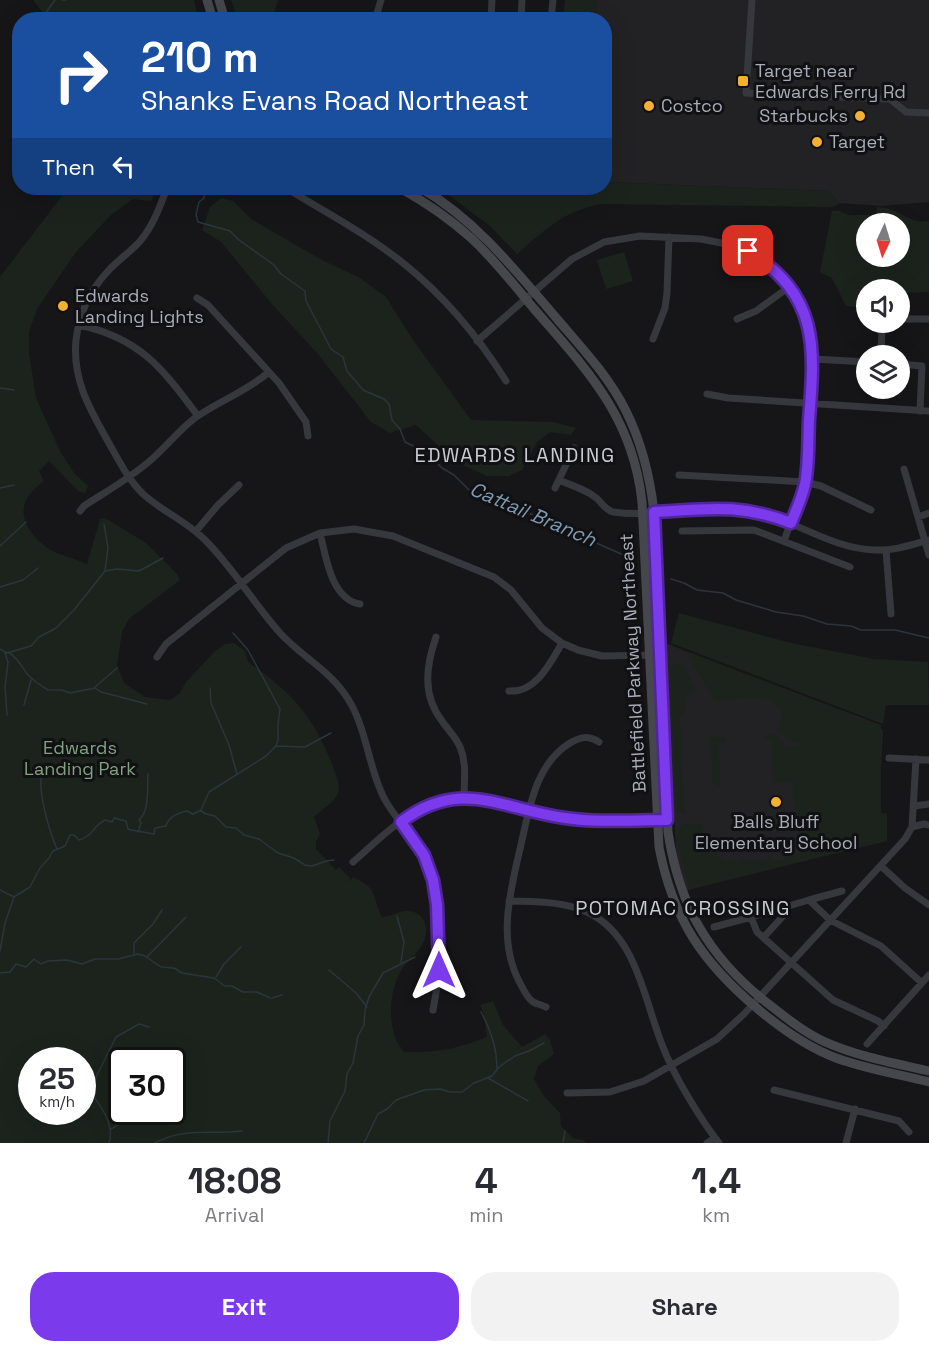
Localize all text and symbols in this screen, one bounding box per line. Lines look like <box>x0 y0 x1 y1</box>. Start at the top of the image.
text: 210 m <box>141 31 259 84</box>
icon: right <box>42 36 120 114</box>
place label: Target near Edwards Ferry Rd <box>755 59 906 103</box>
marker: Target near Edwards Ferry Rd <box>736 74 750 88</box>
text: Shanks Evans Road Northeast <box>141 83 529 118</box>
place label: Costco <box>661 94 723 117</box>
marker: Costco <box>642 99 656 113</box>
place label: Starbucks <box>759 104 848 127</box>
marker: Starbucks <box>853 109 867 123</box>
place label: Target <box>829 130 885 153</box>
marker: Target <box>810 135 824 149</box>
icon: left <box>107 150 140 183</box>
text: Then <box>42 153 95 181</box>
north arrow <box>856 213 910 267</box>
map controls <box>856 213 910 399</box>
pin <box>722 225 773 276</box>
icon: arrive <box>731 234 764 267</box>
button: sound <box>856 279 910 333</box>
place label: Edwards Landing Lights <box>75 284 204 328</box>
marker: Edwards Landing Lights <box>56 299 70 313</box>
button: layers <box>856 345 910 399</box>
district label: EDWARDS LANDING <box>414 442 616 468</box>
water label: Cattail Branch <box>466 476 601 553</box>
street label: Battlefield Parkway Northeast <box>614 533 651 793</box>
park label: Edwards Landing Park <box>24 736 136 780</box>
marker: Balls Bluff Elementary School <box>769 795 783 809</box>
place label: Balls Bluff Elementary School <box>695 810 857 854</box>
district label: POTOMAC CROSSING <box>575 895 791 921</box>
position arrow <box>407 938 471 1002</box>
speed limit sign: 30 <box>108 1047 186 1125</box>
text: 25 <box>39 1059 75 1098</box>
text: km/h <box>39 1092 75 1111</box>
text: 18:08 <box>188 1158 281 1204</box>
text: 4 <box>475 1158 498 1204</box>
text: 1.4 <box>691 1158 741 1204</box>
text: Arrival <box>205 1202 264 1228</box>
text: min <box>469 1202 504 1228</box>
text: km <box>702 1202 730 1228</box>
button: Exit <box>30 1272 459 1341</box>
button: Share <box>471 1272 899 1341</box>

